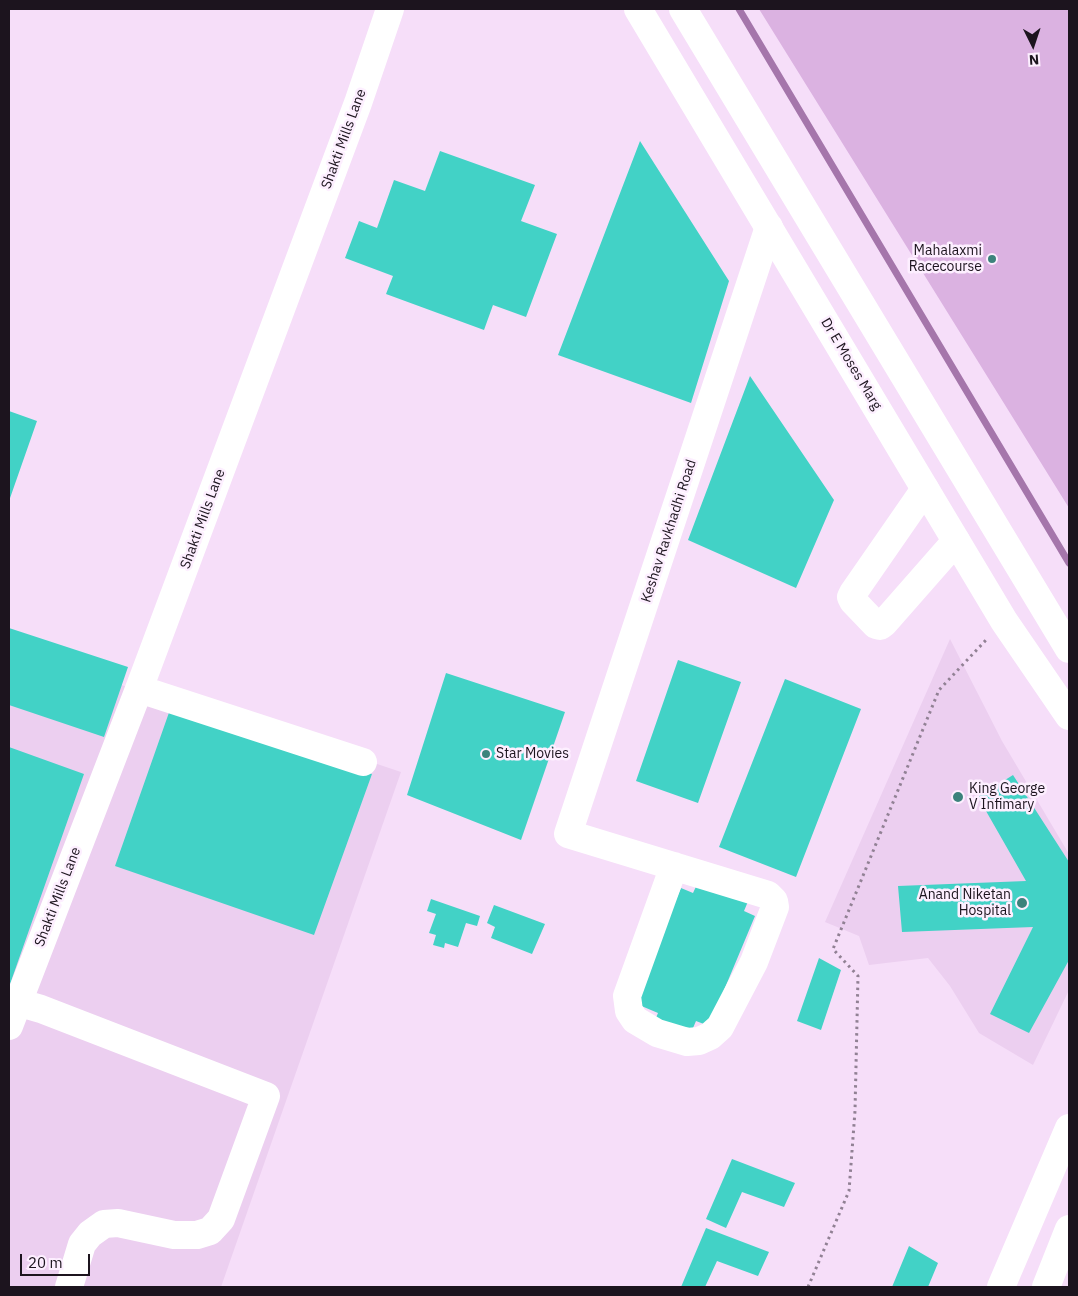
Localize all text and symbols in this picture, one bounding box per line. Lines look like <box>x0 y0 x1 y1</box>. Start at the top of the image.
north arrow <box>1008 20 1058 70</box>
text: N <box>1028 51 1040 69</box>
street label: Shakti Mills Lane <box>318 87 370 191</box>
place label: Mahalaxmi Racecourse <box>909 243 982 276</box>
marker: Mahalaxmi Racecourse <box>986 253 998 265</box>
street label: Dr E Moses Marg <box>817 315 885 413</box>
street label: Keshav Ravkhadhi Road <box>638 457 700 605</box>
street label: Shakti Mills Lane <box>177 467 229 571</box>
place label: Star Movies <box>496 746 569 762</box>
marker: Star Movies <box>480 748 492 760</box>
place label: King George V Infimary <box>969 781 1045 814</box>
marker: King George V Infimary <box>951 790 965 804</box>
street label: Shakti Mills Lane <box>31 845 85 949</box>
place label: Anand Niketan Hospital <box>919 887 1011 920</box>
marker: Anand Niketan Hospital <box>1015 896 1029 910</box>
scale bar <box>22 1244 92 1276</box>
text: 20 m <box>28 1253 63 1272</box>

